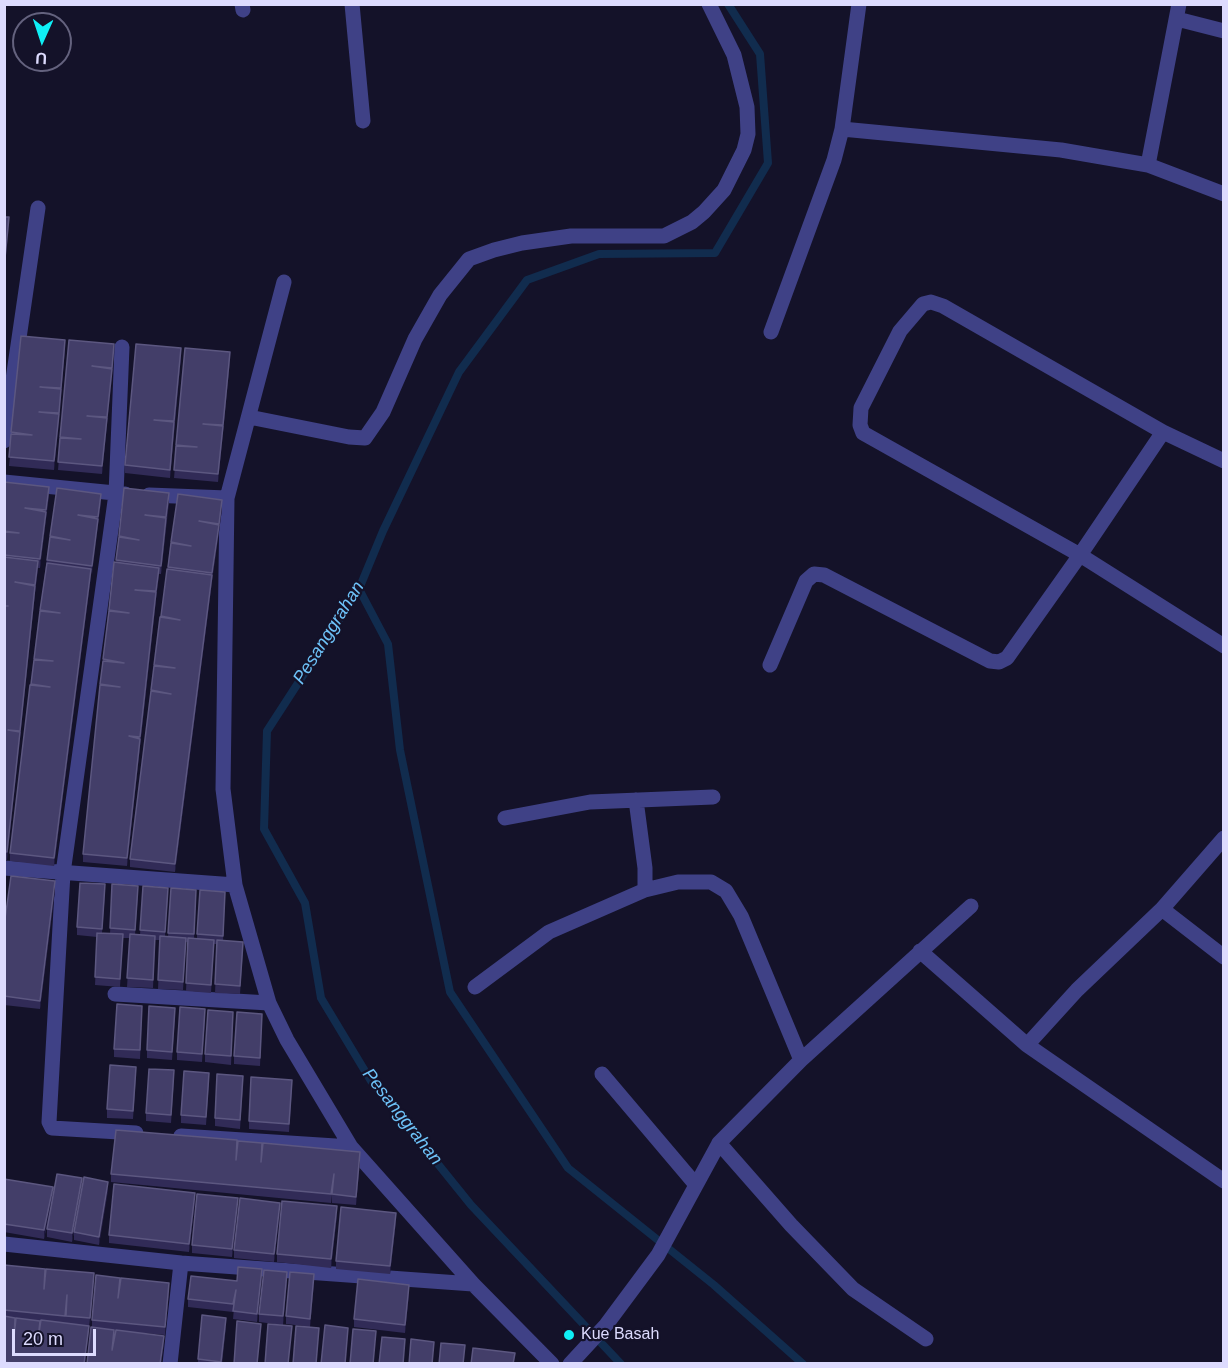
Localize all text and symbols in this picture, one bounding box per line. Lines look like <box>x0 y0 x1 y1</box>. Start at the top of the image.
north arrow <box>12 12 72 72</box>
text: U <box>35 50 47 67</box>
water label: Pesanggrahan <box>289 578 369 688</box>
water label: Pesanggrahan <box>357 1064 447 1170</box>
scale bar <box>15 1317 99 1355</box>
place label: Kue Basah <box>581 1325 659 1345</box>
marker: Kue Basah <box>562 1328 576 1342</box>
text: 20 m <box>23 1329 63 1349</box>

